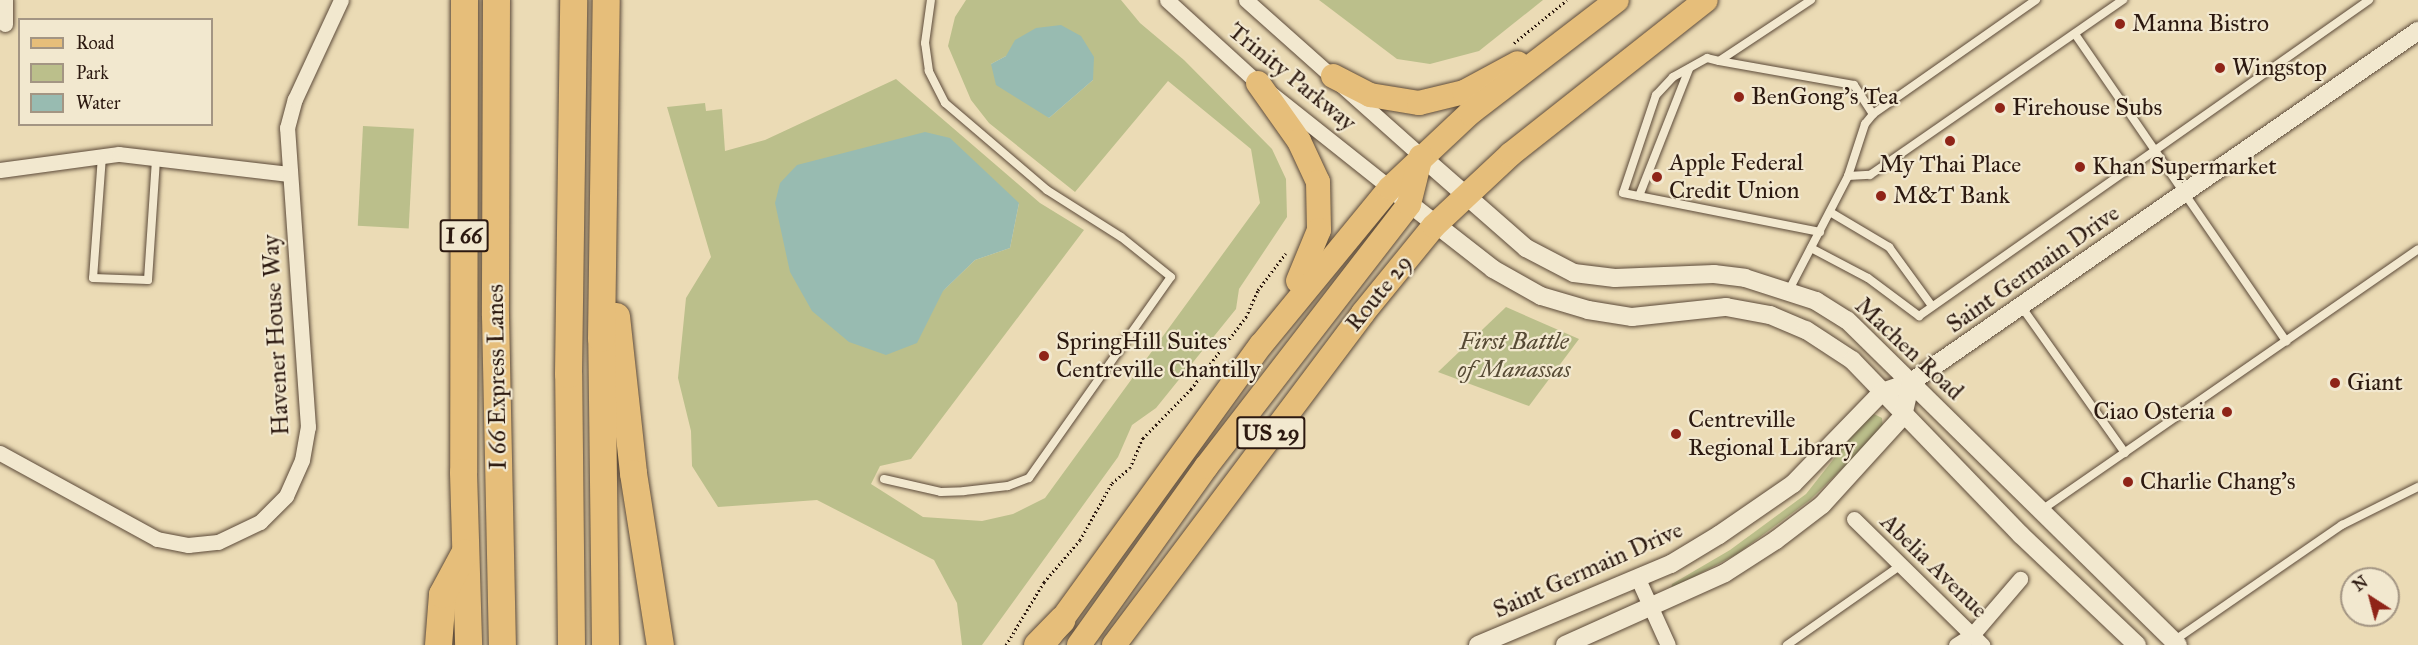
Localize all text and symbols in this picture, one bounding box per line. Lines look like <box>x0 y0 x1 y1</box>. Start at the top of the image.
place label: Manna Bistro <box>2132 10 2269 38</box>
street label: Trinity Parkway <box>1222 17 1362 137</box>
marker: Manna Bistro <box>2113 17 2127 31</box>
legend <box>18 18 213 126</box>
text: Road <box>76 32 114 54</box>
place label: Wingstop <box>2232 54 2327 82</box>
marker: Wingstop <box>2213 61 2227 75</box>
text: Park <box>76 62 109 84</box>
place label: BenGong's Tea <box>1751 83 1898 111</box>
marker: BenGong's Tea <box>1732 90 1746 104</box>
text: Water <box>76 92 120 114</box>
place label: Firehouse Subs <box>2012 94 2162 122</box>
marker: Firehouse Subs <box>1993 101 2007 115</box>
marker: My Thai Place <box>1943 134 1957 148</box>
place label: Apple Federal Credit Union <box>1669 149 1803 205</box>
place label: My Thai Place <box>1879 151 2021 179</box>
place label: Khan Supermarket <box>2092 153 2277 181</box>
marker: Khan Supermarket <box>2073 160 2087 174</box>
marker: Apple Federal Credit Union <box>1650 170 1664 184</box>
place label: M&T Bank <box>1893 182 2010 210</box>
marker: M&T Bank <box>1874 189 1888 203</box>
street label: Saint Germain Drive <box>1941 199 2125 339</box>
road number: I 66 <box>438 217 490 255</box>
street label: Havener House Way <box>256 234 296 436</box>
street label: Route 29 <box>1339 249 1419 337</box>
street label: I 66 Express Lanes <box>481 284 513 470</box>
street label: Machen Road <box>1849 292 1969 406</box>
place label: SpringHill Suites Centreville Chantilly <box>1056 328 1260 384</box>
park label: First Battle of Manassas <box>1457 328 1571 384</box>
marker: SpringHill Suites Centreville Chantilly <box>1037 349 1051 363</box>
place label: Giant <box>2347 369 2403 397</box>
marker: Giant <box>2328 376 2342 390</box>
place label: Ciao Osteria <box>2093 398 2215 426</box>
marker: Ciao Osteria <box>2220 405 2234 419</box>
place label: Centreville Regional Library <box>1688 406 1855 462</box>
road number: US 29 <box>1235 414 1307 452</box>
marker: Centreville Regional Library <box>1669 427 1683 441</box>
place label: Charlie Chang's <box>2140 468 2296 496</box>
marker: Charlie Chang's <box>2121 475 2135 489</box>
street label: Abelia Avenue <box>1874 508 1994 624</box>
street label: Saint Germain Drive <box>1489 515 1687 625</box>
north arrow <box>2340 567 2400 627</box>
text: N <box>2349 572 2371 595</box>

